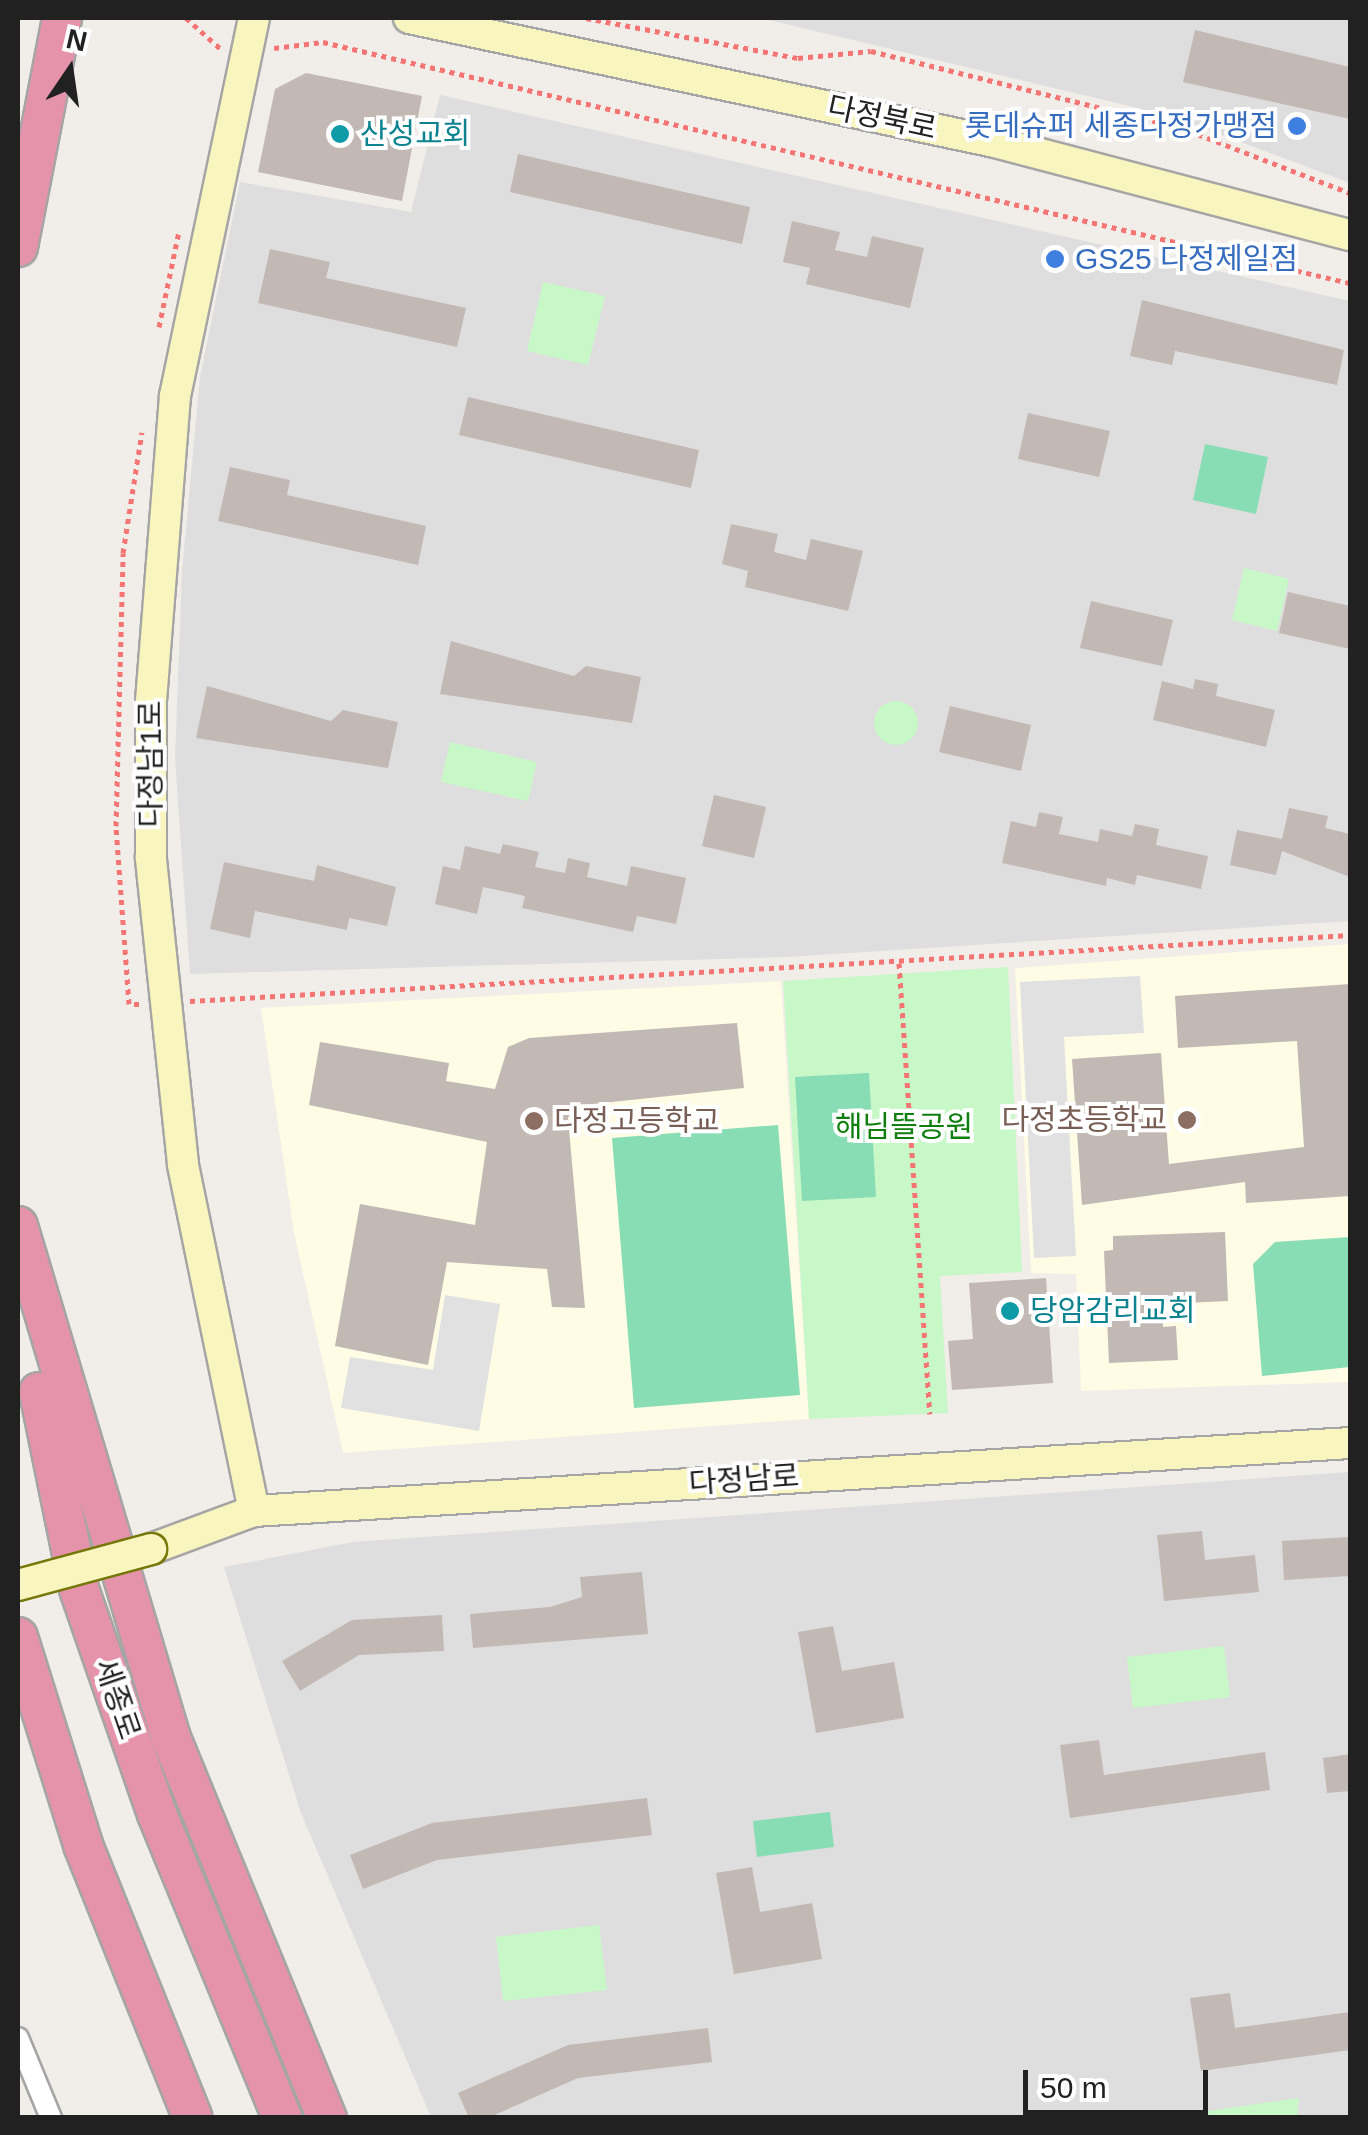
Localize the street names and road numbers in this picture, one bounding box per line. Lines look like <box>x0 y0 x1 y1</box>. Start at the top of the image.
street label: 다정북로 <box>824 89 940 147</box>
street label: 다정남1로 <box>133 700 169 828</box>
street label: 다정남로 <box>688 1458 800 1502</box>
street label: 세종로 <box>87 1654 147 1744</box>

